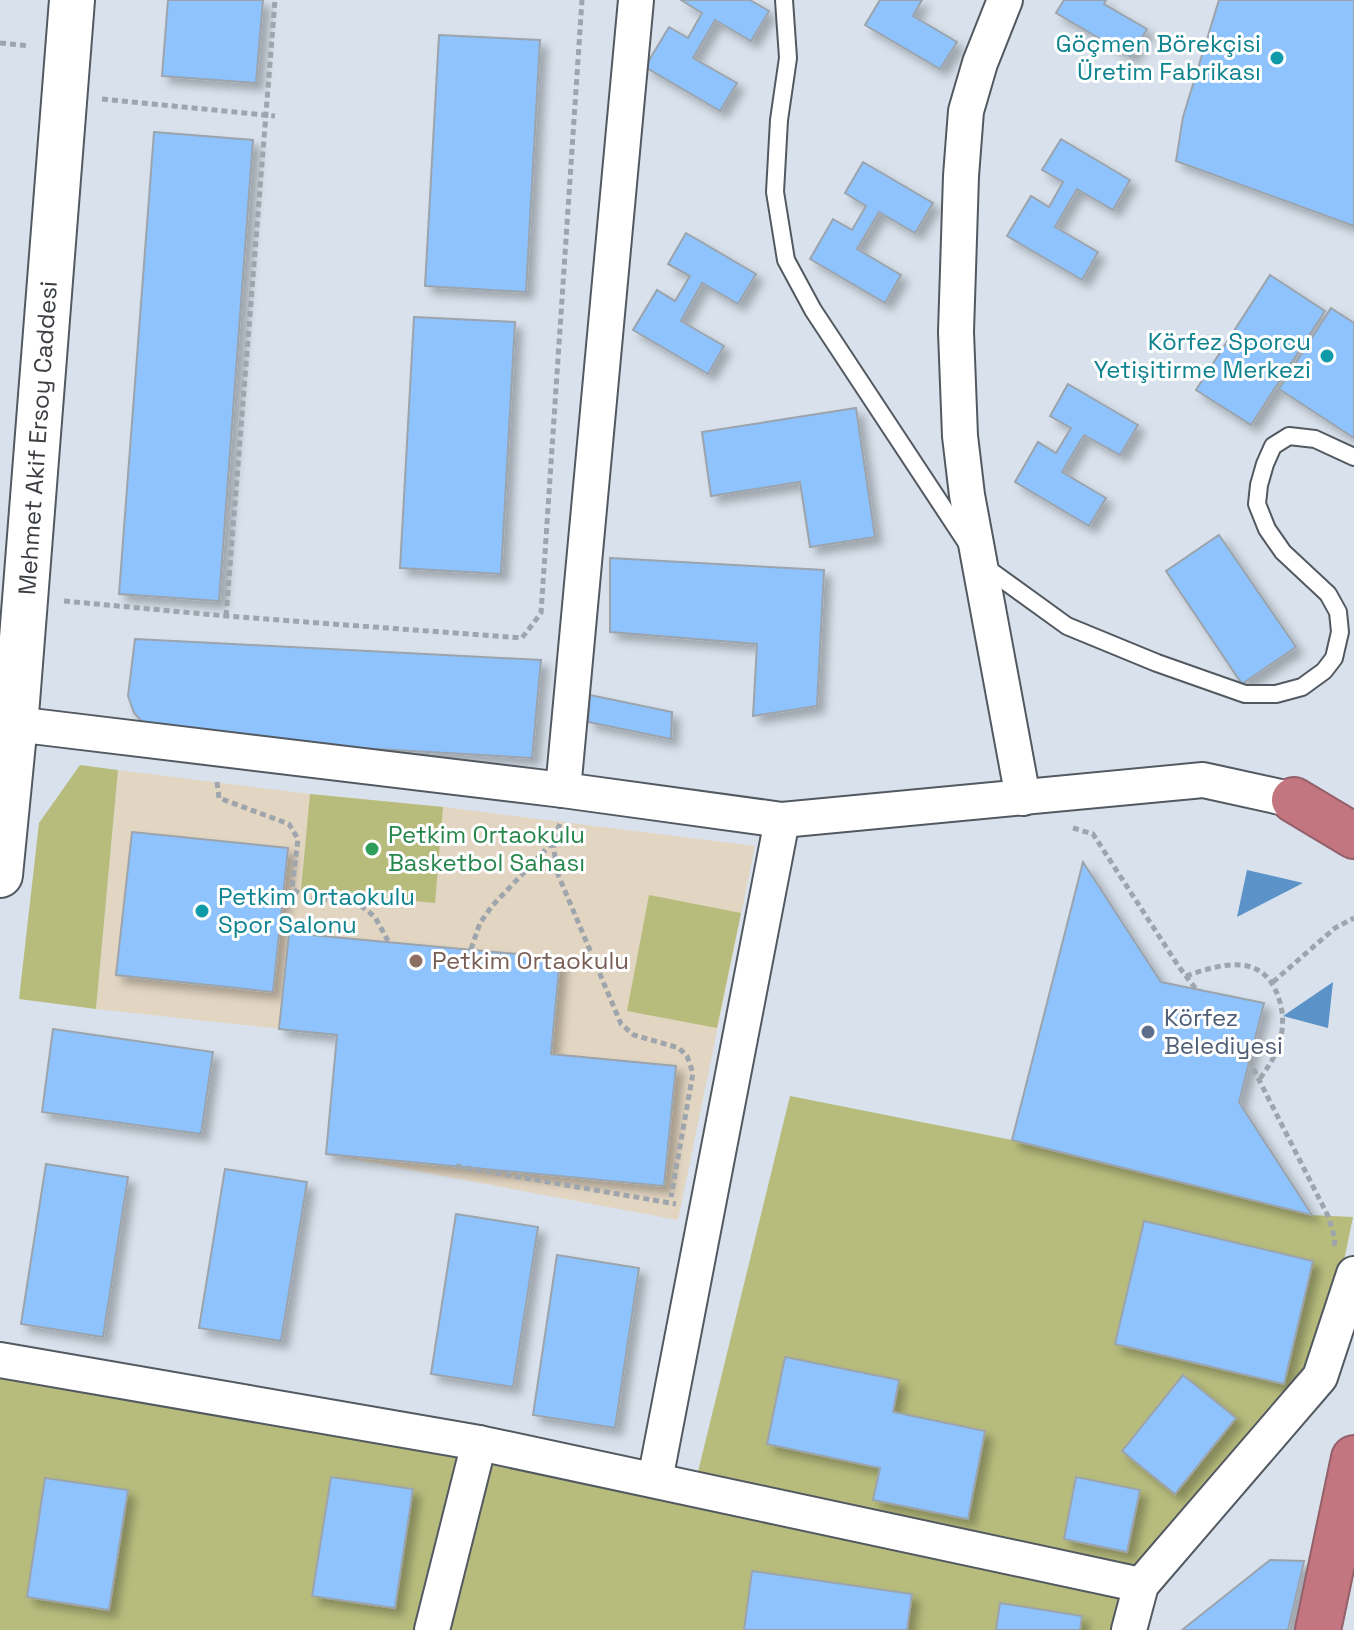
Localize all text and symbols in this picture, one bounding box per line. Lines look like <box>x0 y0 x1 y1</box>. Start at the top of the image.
place label: Göçmen Börekçisi Üretim Fabrikası <box>1056 28 1261 87</box>
marker: Göçmen Börekçisi Üretim Fabrikası <box>1268 49 1286 67</box>
street label: Mehmet Akif Ersoy Caddesi <box>11 280 64 596</box>
place label: Körfez Sporcu Yetişitirme Merkezi <box>1094 326 1311 385</box>
marker: Körfez Sporcu Yetişitirme Merkezi <box>1318 347 1336 365</box>
place label: Petkim Ortaokulu Basketbol Sahası <box>388 819 585 878</box>
marker: Petkim Ortaokulu Basketbol Sahası <box>363 840 381 858</box>
place label: Petkim Ortaokulu Spor Salonu <box>218 881 415 940</box>
marker: Petkim Ortaokulu Spor Salonu <box>193 902 211 920</box>
place label: Petkim Ortaokulu <box>432 945 629 976</box>
marker: Petkim Ortaokulu <box>407 952 425 970</box>
place label: Körfez Belediyesi <box>1164 1002 1283 1061</box>
marker: Körfez Belediyesi <box>1139 1023 1157 1041</box>

